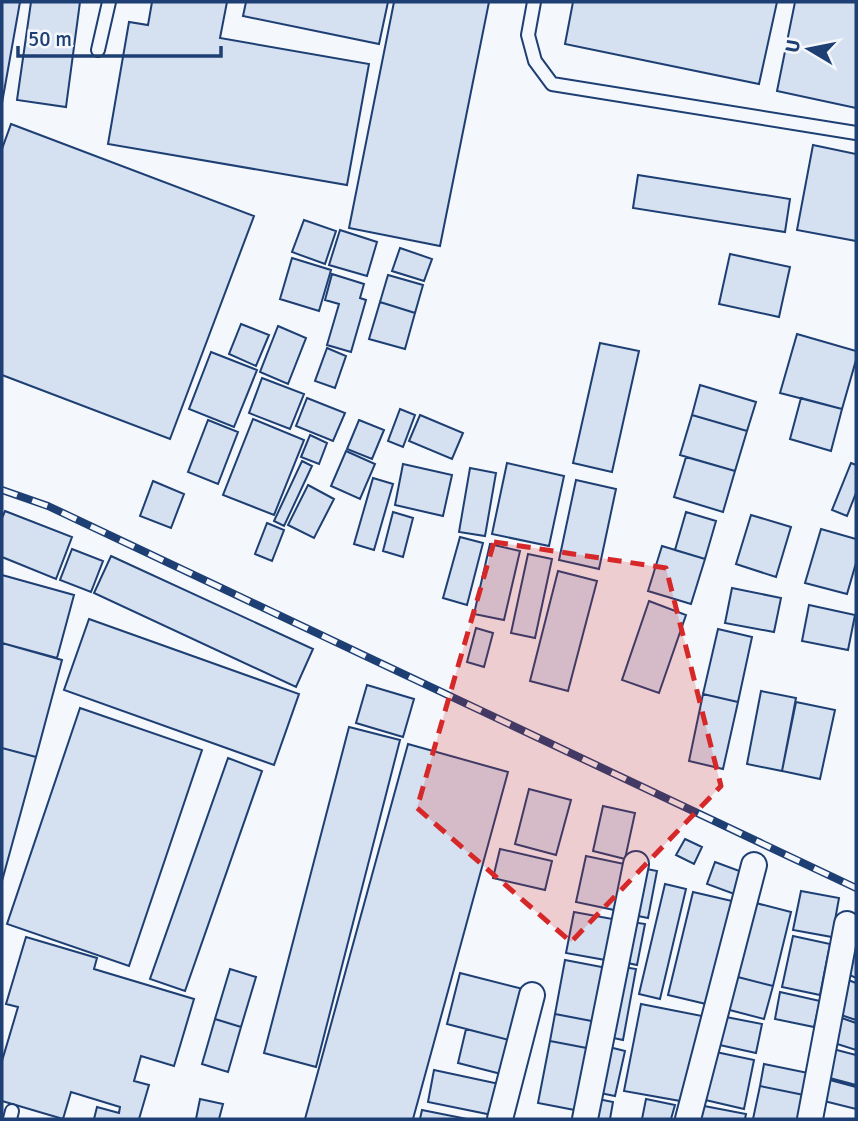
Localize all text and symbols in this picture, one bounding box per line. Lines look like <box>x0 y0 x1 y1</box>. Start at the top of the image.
scale bar <box>18 14 220 58</box>
north arrow <box>774 14 844 84</box>
text: 50 m <box>28 26 72 52</box>
text: U <box>780 38 806 55</box>

